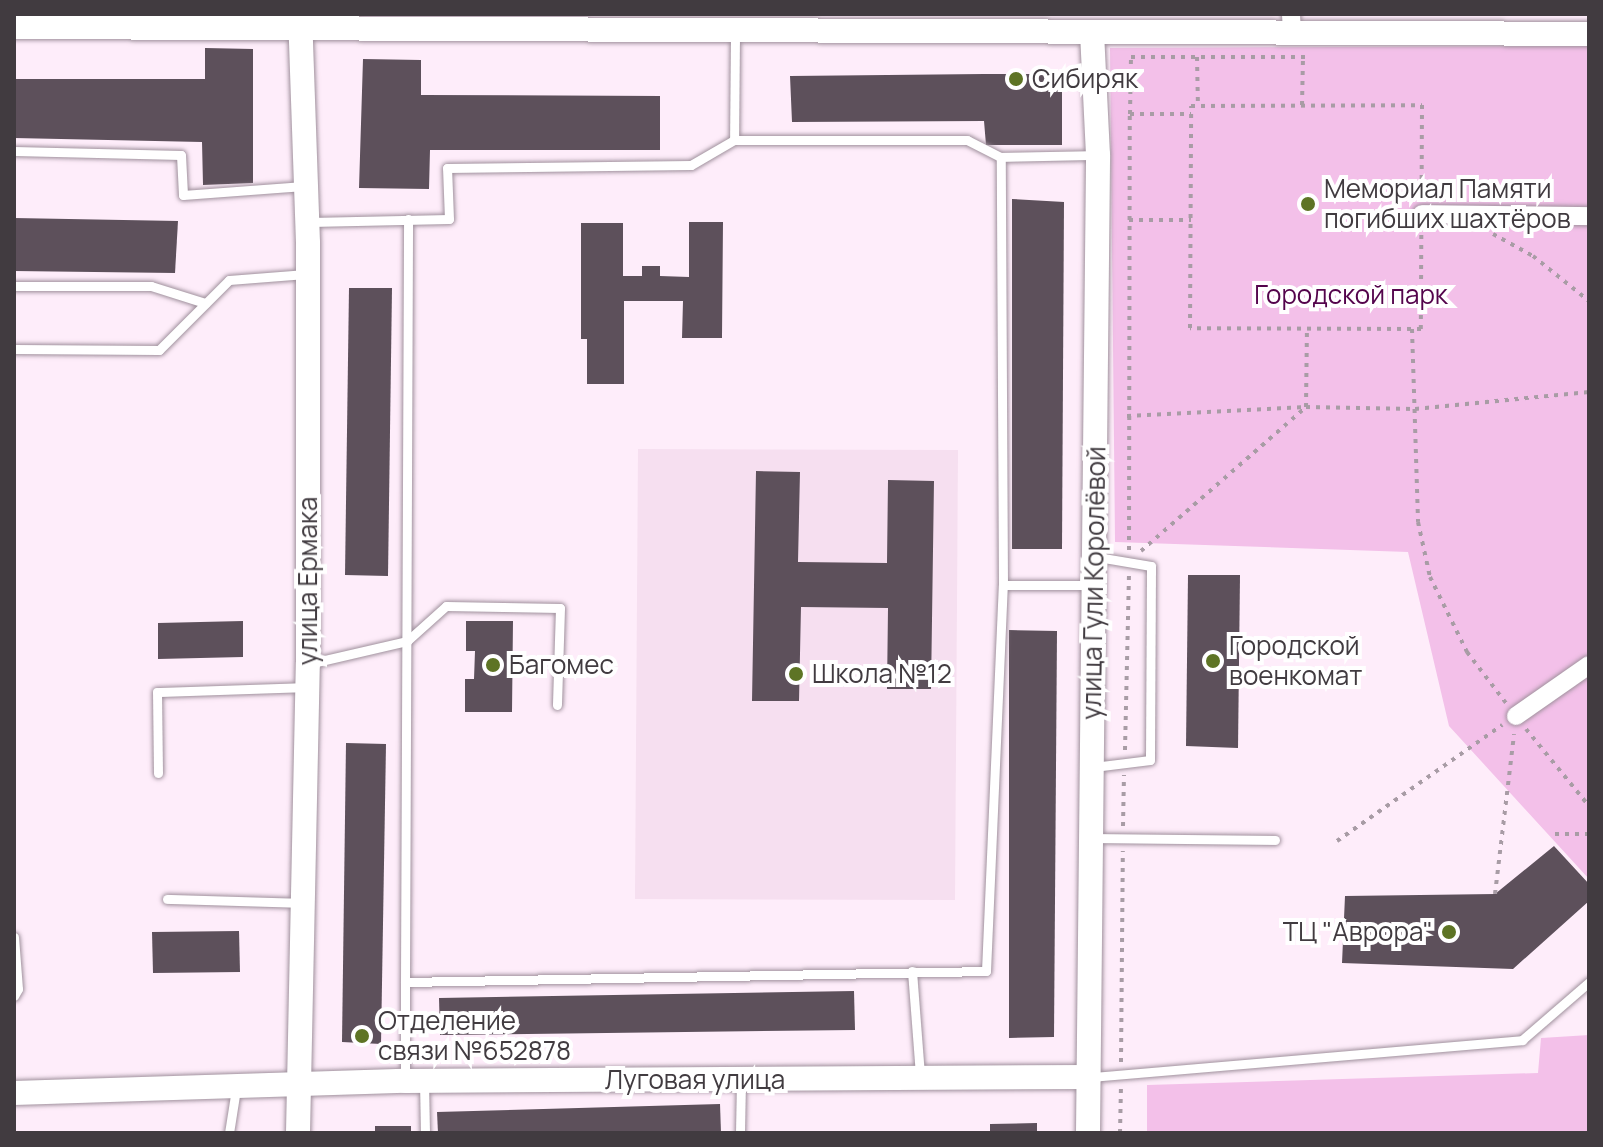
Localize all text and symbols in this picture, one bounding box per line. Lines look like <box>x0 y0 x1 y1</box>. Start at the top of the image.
place label: Сибиряк <box>1032 63 1138 95</box>
marker: Сибиряк <box>1007 70 1025 88</box>
place label: Мемориал Памяти погибших шахтёров <box>1324 173 1571 234</box>
marker: Мемориал Памяти погибших шахтёров <box>1299 195 1317 213</box>
park label: Городской парк <box>1254 279 1448 311</box>
street label: улица Гули Королёвой <box>1076 446 1112 720</box>
street label: улица Ермака <box>292 497 324 665</box>
place label: Городской военкомат <box>1229 630 1362 692</box>
place label: Багомес <box>509 649 614 681</box>
marker: Городской военкомат <box>1204 652 1222 670</box>
marker: Багомес <box>484 656 502 674</box>
place label: Школа №12 <box>812 658 952 690</box>
marker: Школа №12 <box>787 665 805 683</box>
place label: ТЦ "Аврора" <box>1283 916 1433 948</box>
marker: ТЦ "Аврора" <box>1440 923 1458 941</box>
place label: Отделение связи №652878 <box>378 1005 571 1066</box>
marker: Отделение связи №652878 <box>353 1027 371 1045</box>
street label: Луговая улица <box>605 1064 785 1096</box>

